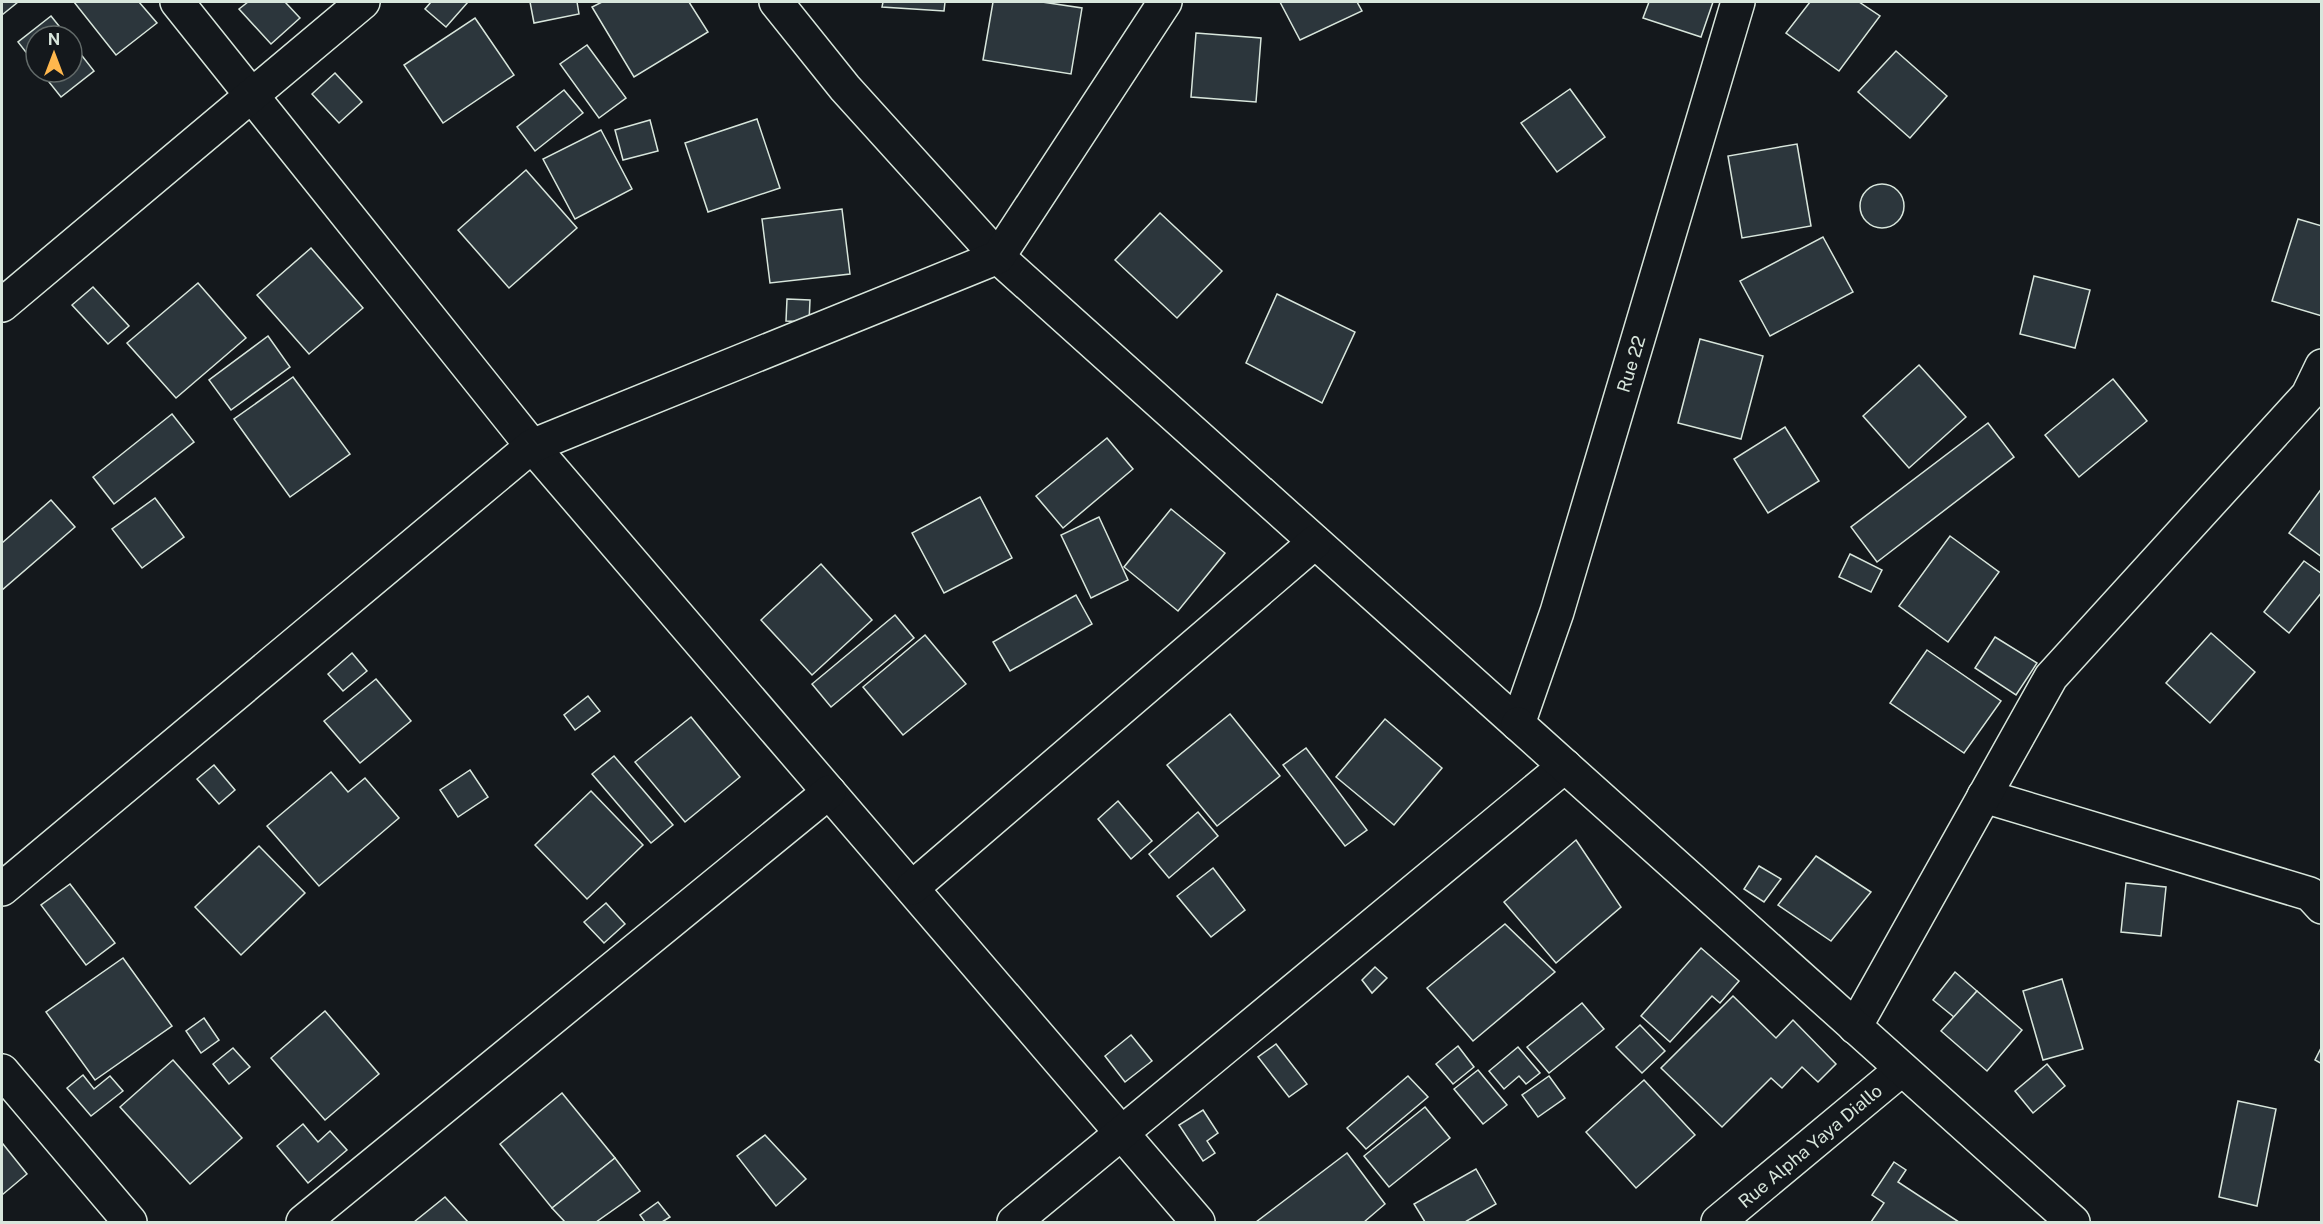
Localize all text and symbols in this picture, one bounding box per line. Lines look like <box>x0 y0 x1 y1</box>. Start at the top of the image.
north arrow <box>24 24 84 84</box>
text: N <box>48 30 60 49</box>
street label: Rue 22 <box>1612 333 1650 395</box>
street label: Rue Alpha Yaya Diallo <box>1734 1080 1886 1212</box>

